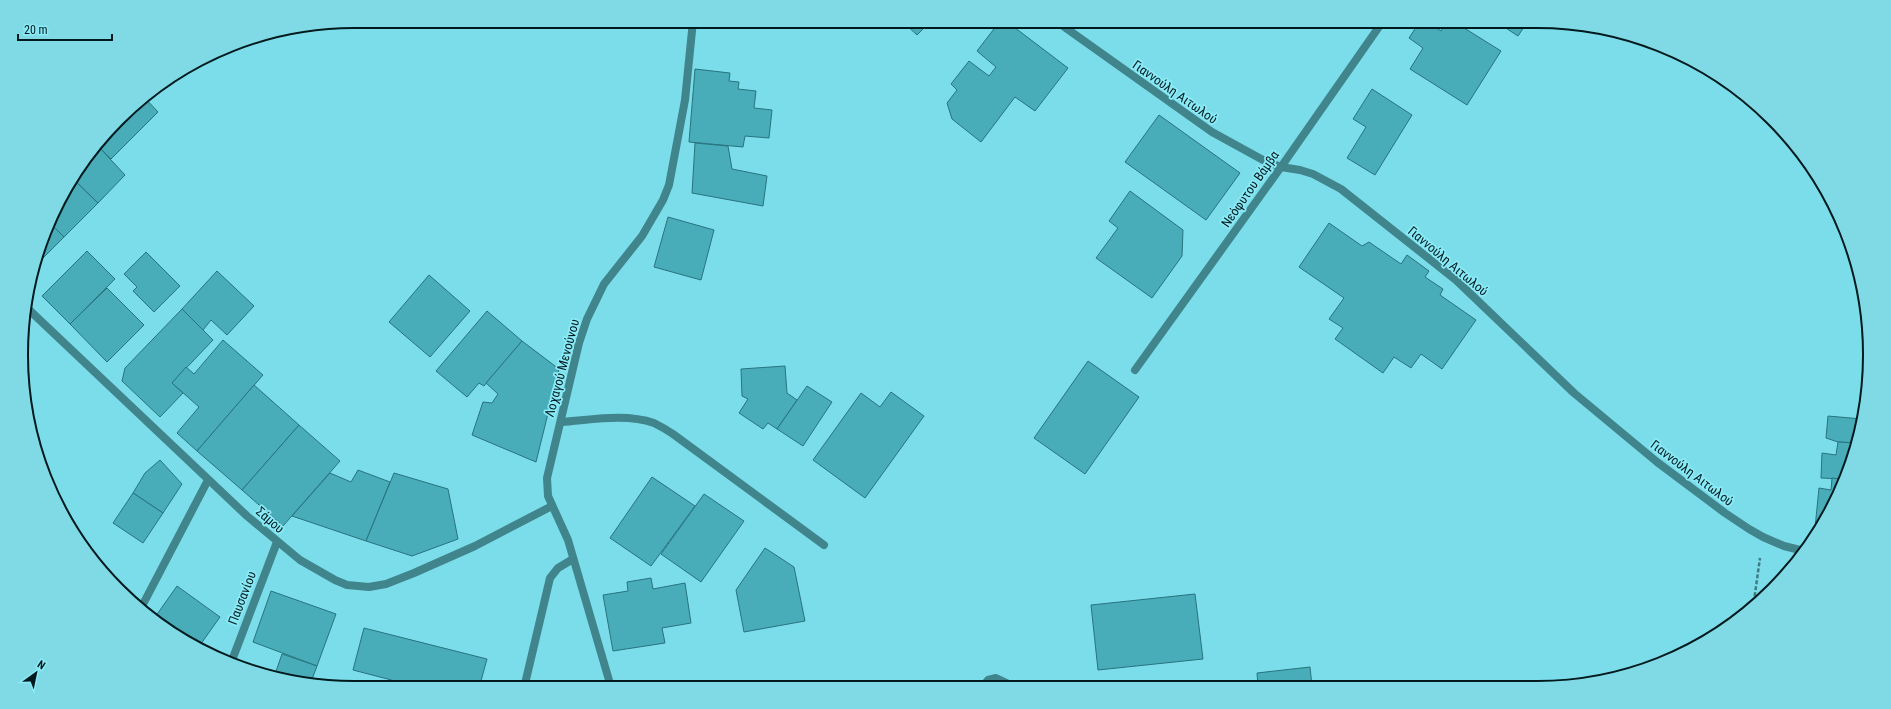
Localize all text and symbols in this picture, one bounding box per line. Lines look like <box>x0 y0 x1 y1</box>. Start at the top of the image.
scale bar <box>18 16 112 42</box>
text: 20 m <box>24 23 48 37</box>
street label: Γιαννούλη Αιτωλού <box>1130 57 1220 127</box>
street label: Νεόφυτου Βάμβα <box>1218 147 1282 230</box>
street label: Γιαννούλη Αιτωλού <box>1405 223 1491 299</box>
street label: Λοχαγού Μενούνου <box>542 317 582 419</box>
street label: Γιαννούλη Αιτωλού <box>1648 437 1736 509</box>
street label: Σάμου <box>253 504 287 536</box>
street label: Παυσανίου <box>225 569 259 627</box>
north arrow <box>16 653 56 693</box>
text: N <box>35 658 48 672</box>

